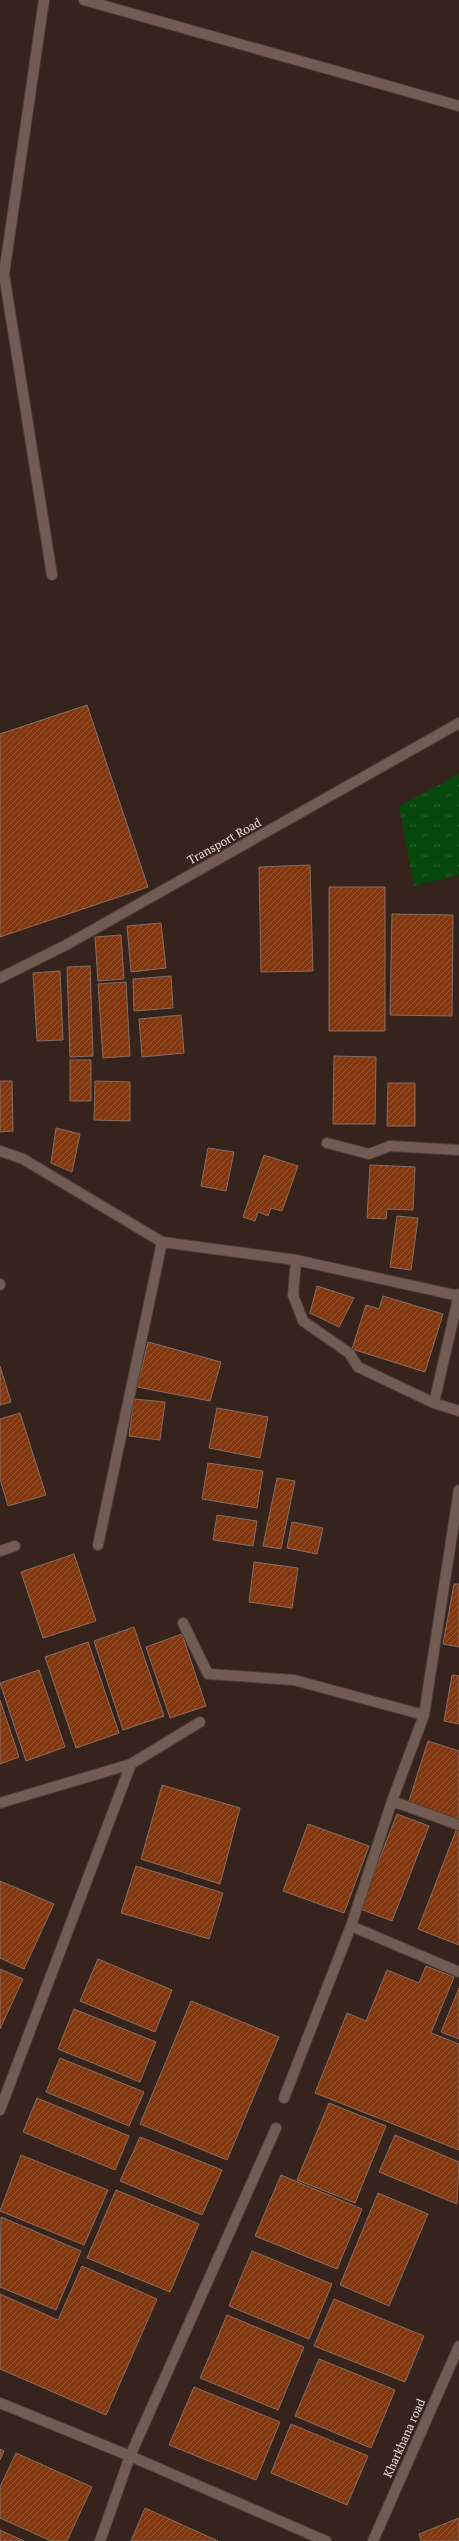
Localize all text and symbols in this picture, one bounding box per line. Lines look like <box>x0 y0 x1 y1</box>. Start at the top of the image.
street label: Transport Road <box>184 814 264 867</box>
street label: Kharkhana road <box>380 2396 428 2480</box>

